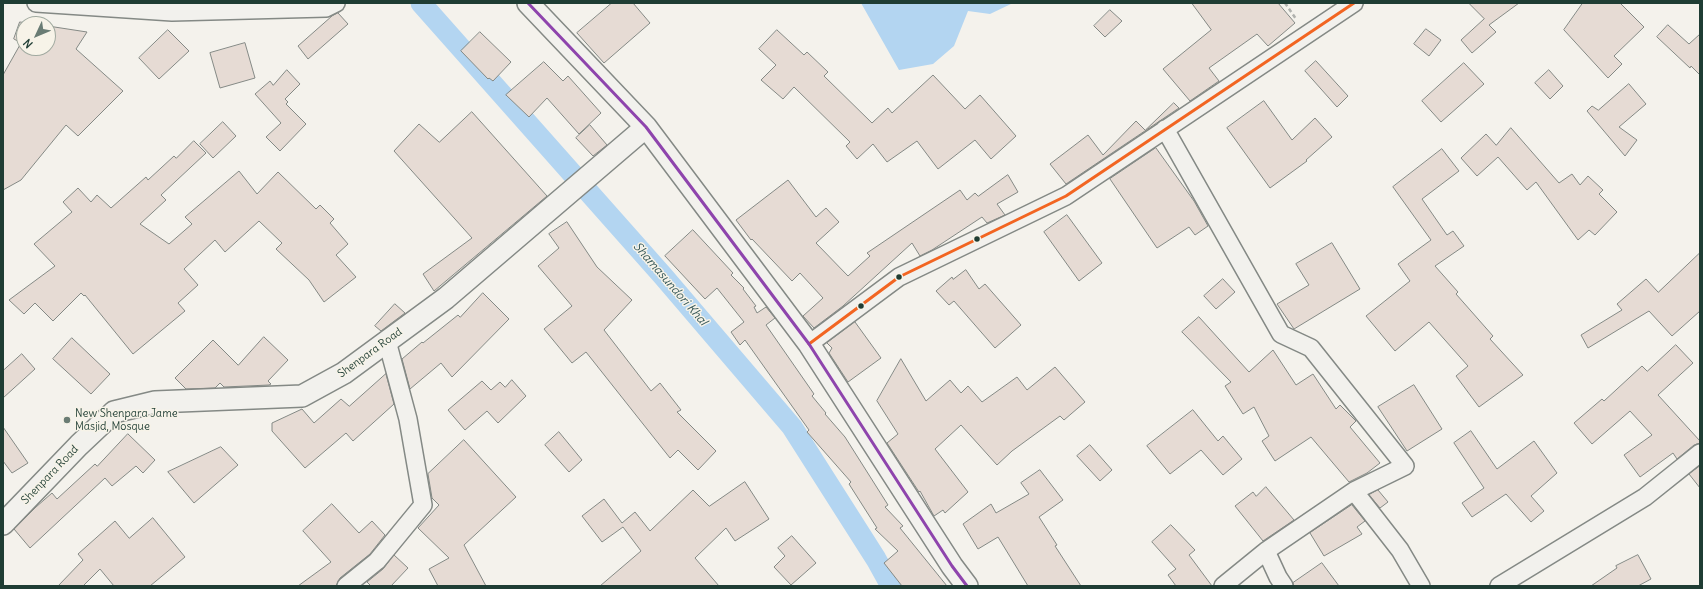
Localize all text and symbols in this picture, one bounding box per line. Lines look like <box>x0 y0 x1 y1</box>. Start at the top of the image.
north arrow <box>16 16 56 56</box>
text: N <box>20 36 36 51</box>
unlabelled marker <box>972 234 982 244</box>
water label: Shamasundori Khal <box>630 240 710 328</box>
unlabelled marker <box>894 272 904 282</box>
unlabelled marker <box>856 301 866 311</box>
street label: Shenpara Road <box>335 325 405 381</box>
place label: New Shenpara Jame Masjid, Mosque <box>75 407 178 433</box>
marker: New Shenpara Jame Masjid, Mosque <box>62 415 72 425</box>
street label: Shenpara Road <box>19 443 81 507</box>

